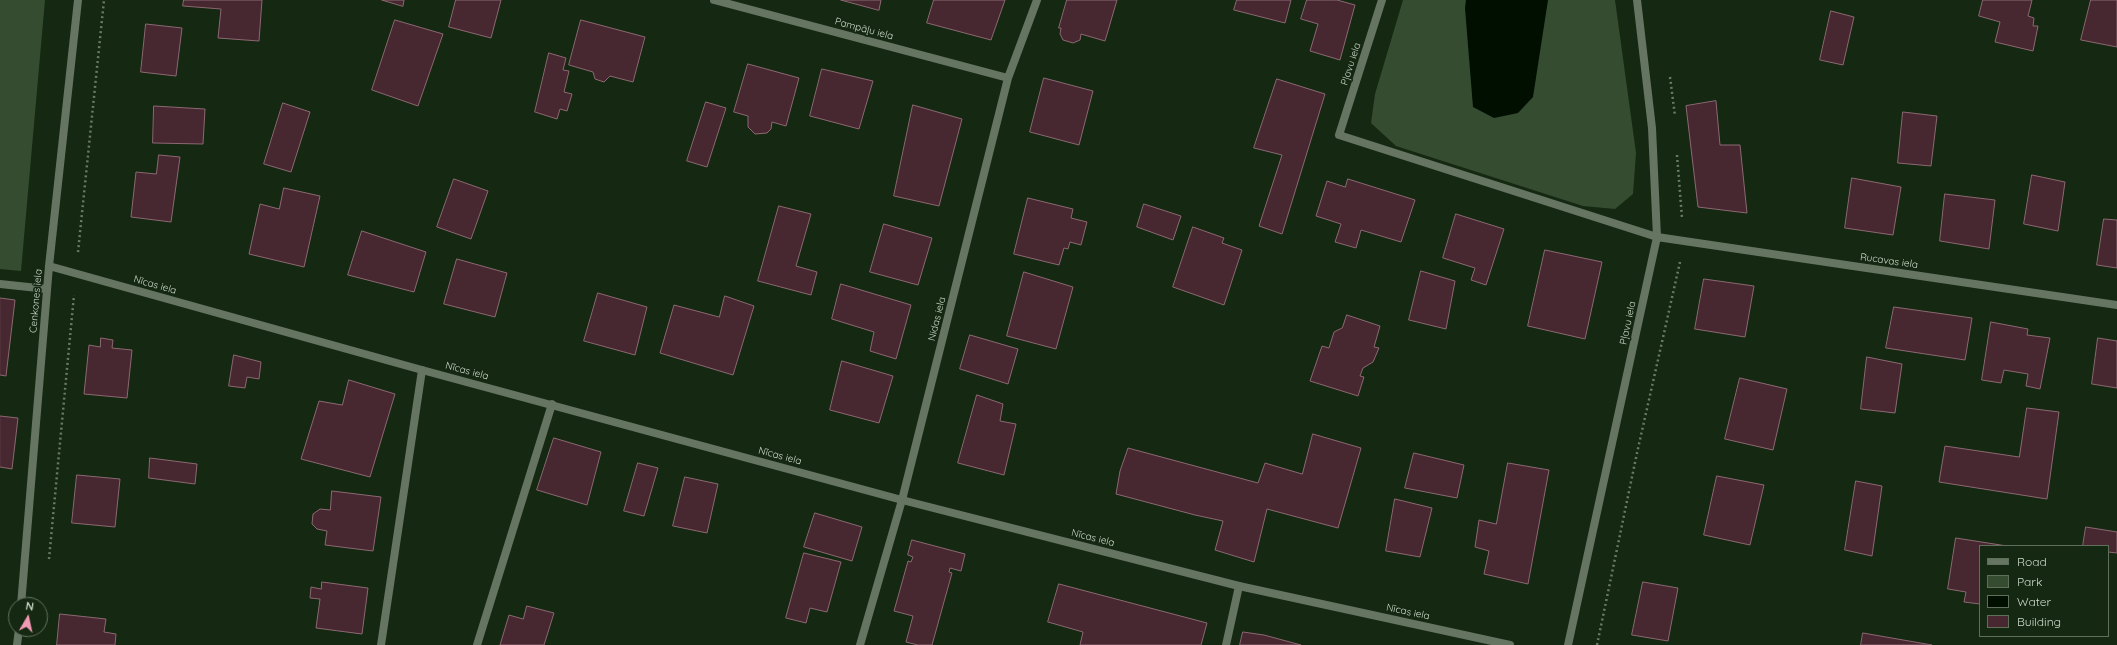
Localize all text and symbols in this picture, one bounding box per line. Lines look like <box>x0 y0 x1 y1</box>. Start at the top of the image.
street label: Pampāļu iela <box>833 15 895 43</box>
street label: Pļavu iela <box>1338 41 1364 87</box>
street label: Rucavas iela <box>1859 251 1919 271</box>
street label: Cenkones iela <box>27 269 45 333</box>
street label: Nīcas iela <box>132 273 178 297</box>
street label: Nidas iela <box>926 296 948 342</box>
street label: Pļavu iela <box>1618 300 1638 346</box>
street label: Nīcas iela <box>444 359 490 383</box>
street label: Nīcas iela <box>757 444 803 468</box>
street label: Nīcas iela <box>1070 527 1116 549</box>
legend <box>1979 545 2109 637</box>
text: Road <box>2017 554 2047 569</box>
text: Park <box>2017 574 2042 589</box>
text: Water <box>2017 594 2051 609</box>
north arrow <box>8 597 48 637</box>
text: N <box>25 599 35 614</box>
street label: Nīcas iela <box>1385 602 1431 622</box>
text: Building <box>2017 614 2061 629</box>

